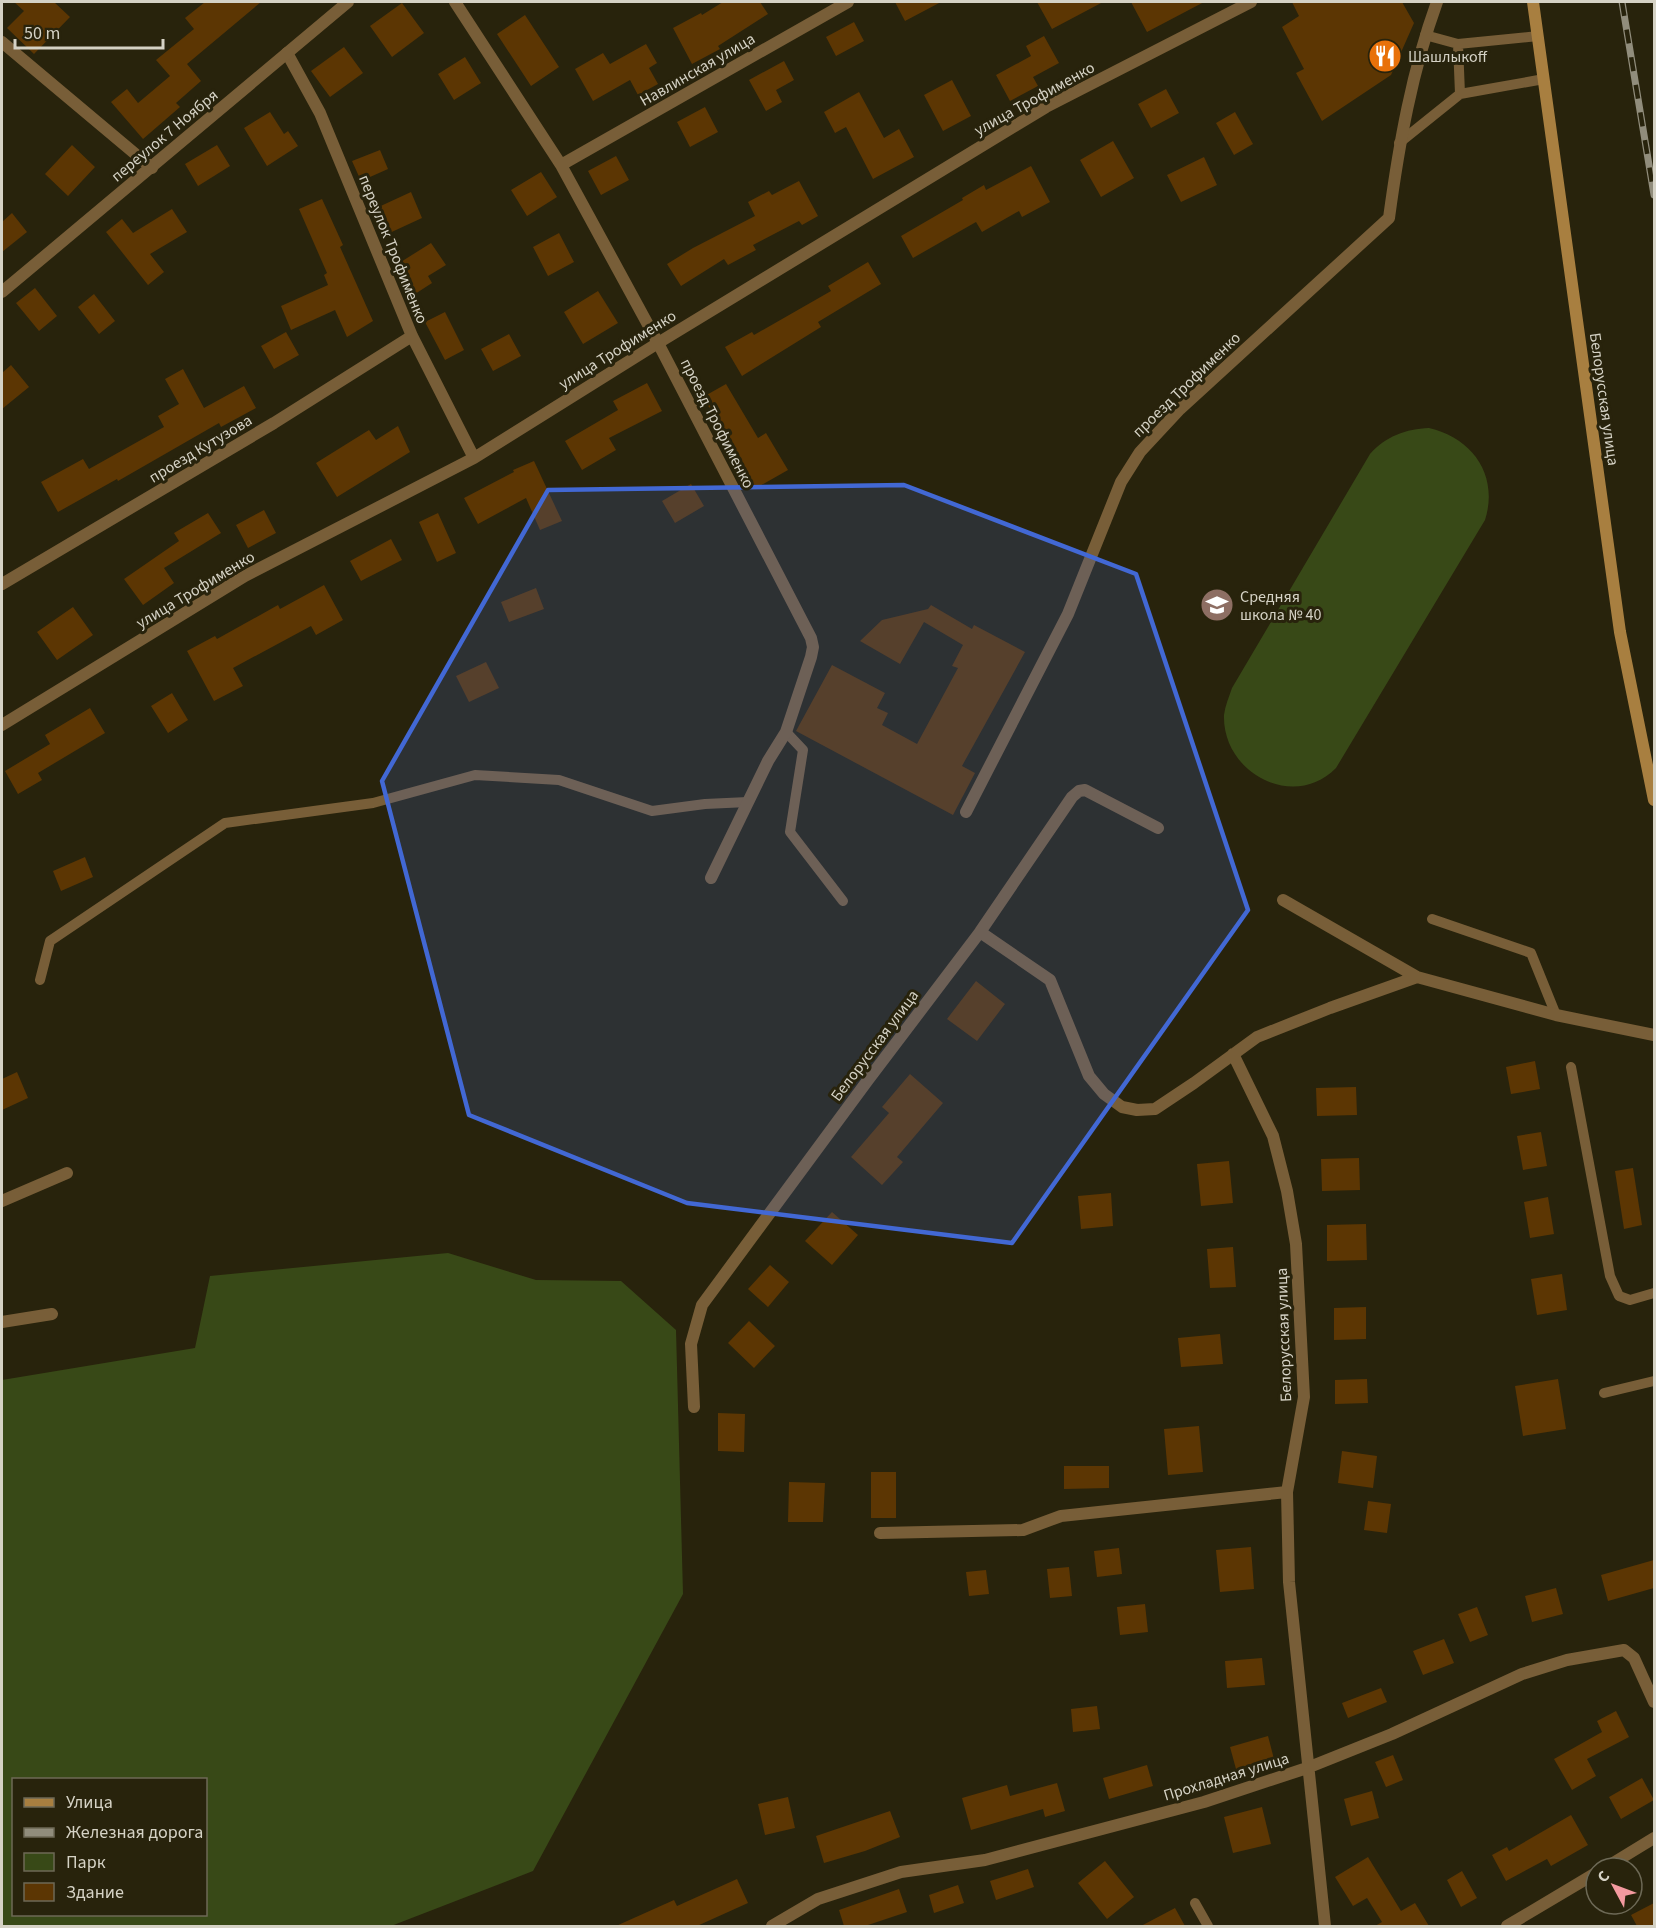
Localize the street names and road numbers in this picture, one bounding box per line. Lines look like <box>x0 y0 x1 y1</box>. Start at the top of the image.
street label: Навлинская улица <box>636 28 759 112</box>
street label: улица Трофименко <box>970 57 1099 141</box>
street label: переулок 7 Ноября <box>106 84 223 187</box>
street label: переулок Трофименко <box>353 172 433 327</box>
street label: улица Трофименко <box>555 305 680 395</box>
street label: проезд Трофименко <box>1128 327 1246 442</box>
street label: Белорусская улица <box>1584 331 1624 467</box>
street label: проезд Трофименко <box>675 355 759 492</box>
street label: проезд Кутузова <box>145 409 256 488</box>
street label: улица Трофименко <box>132 546 259 634</box>
street label: Белорусская улица <box>826 985 924 1106</box>
street label: Белорусская улица <box>1271 1268 1297 1402</box>
street label: Прохладная улица <box>1161 1747 1292 1807</box>

